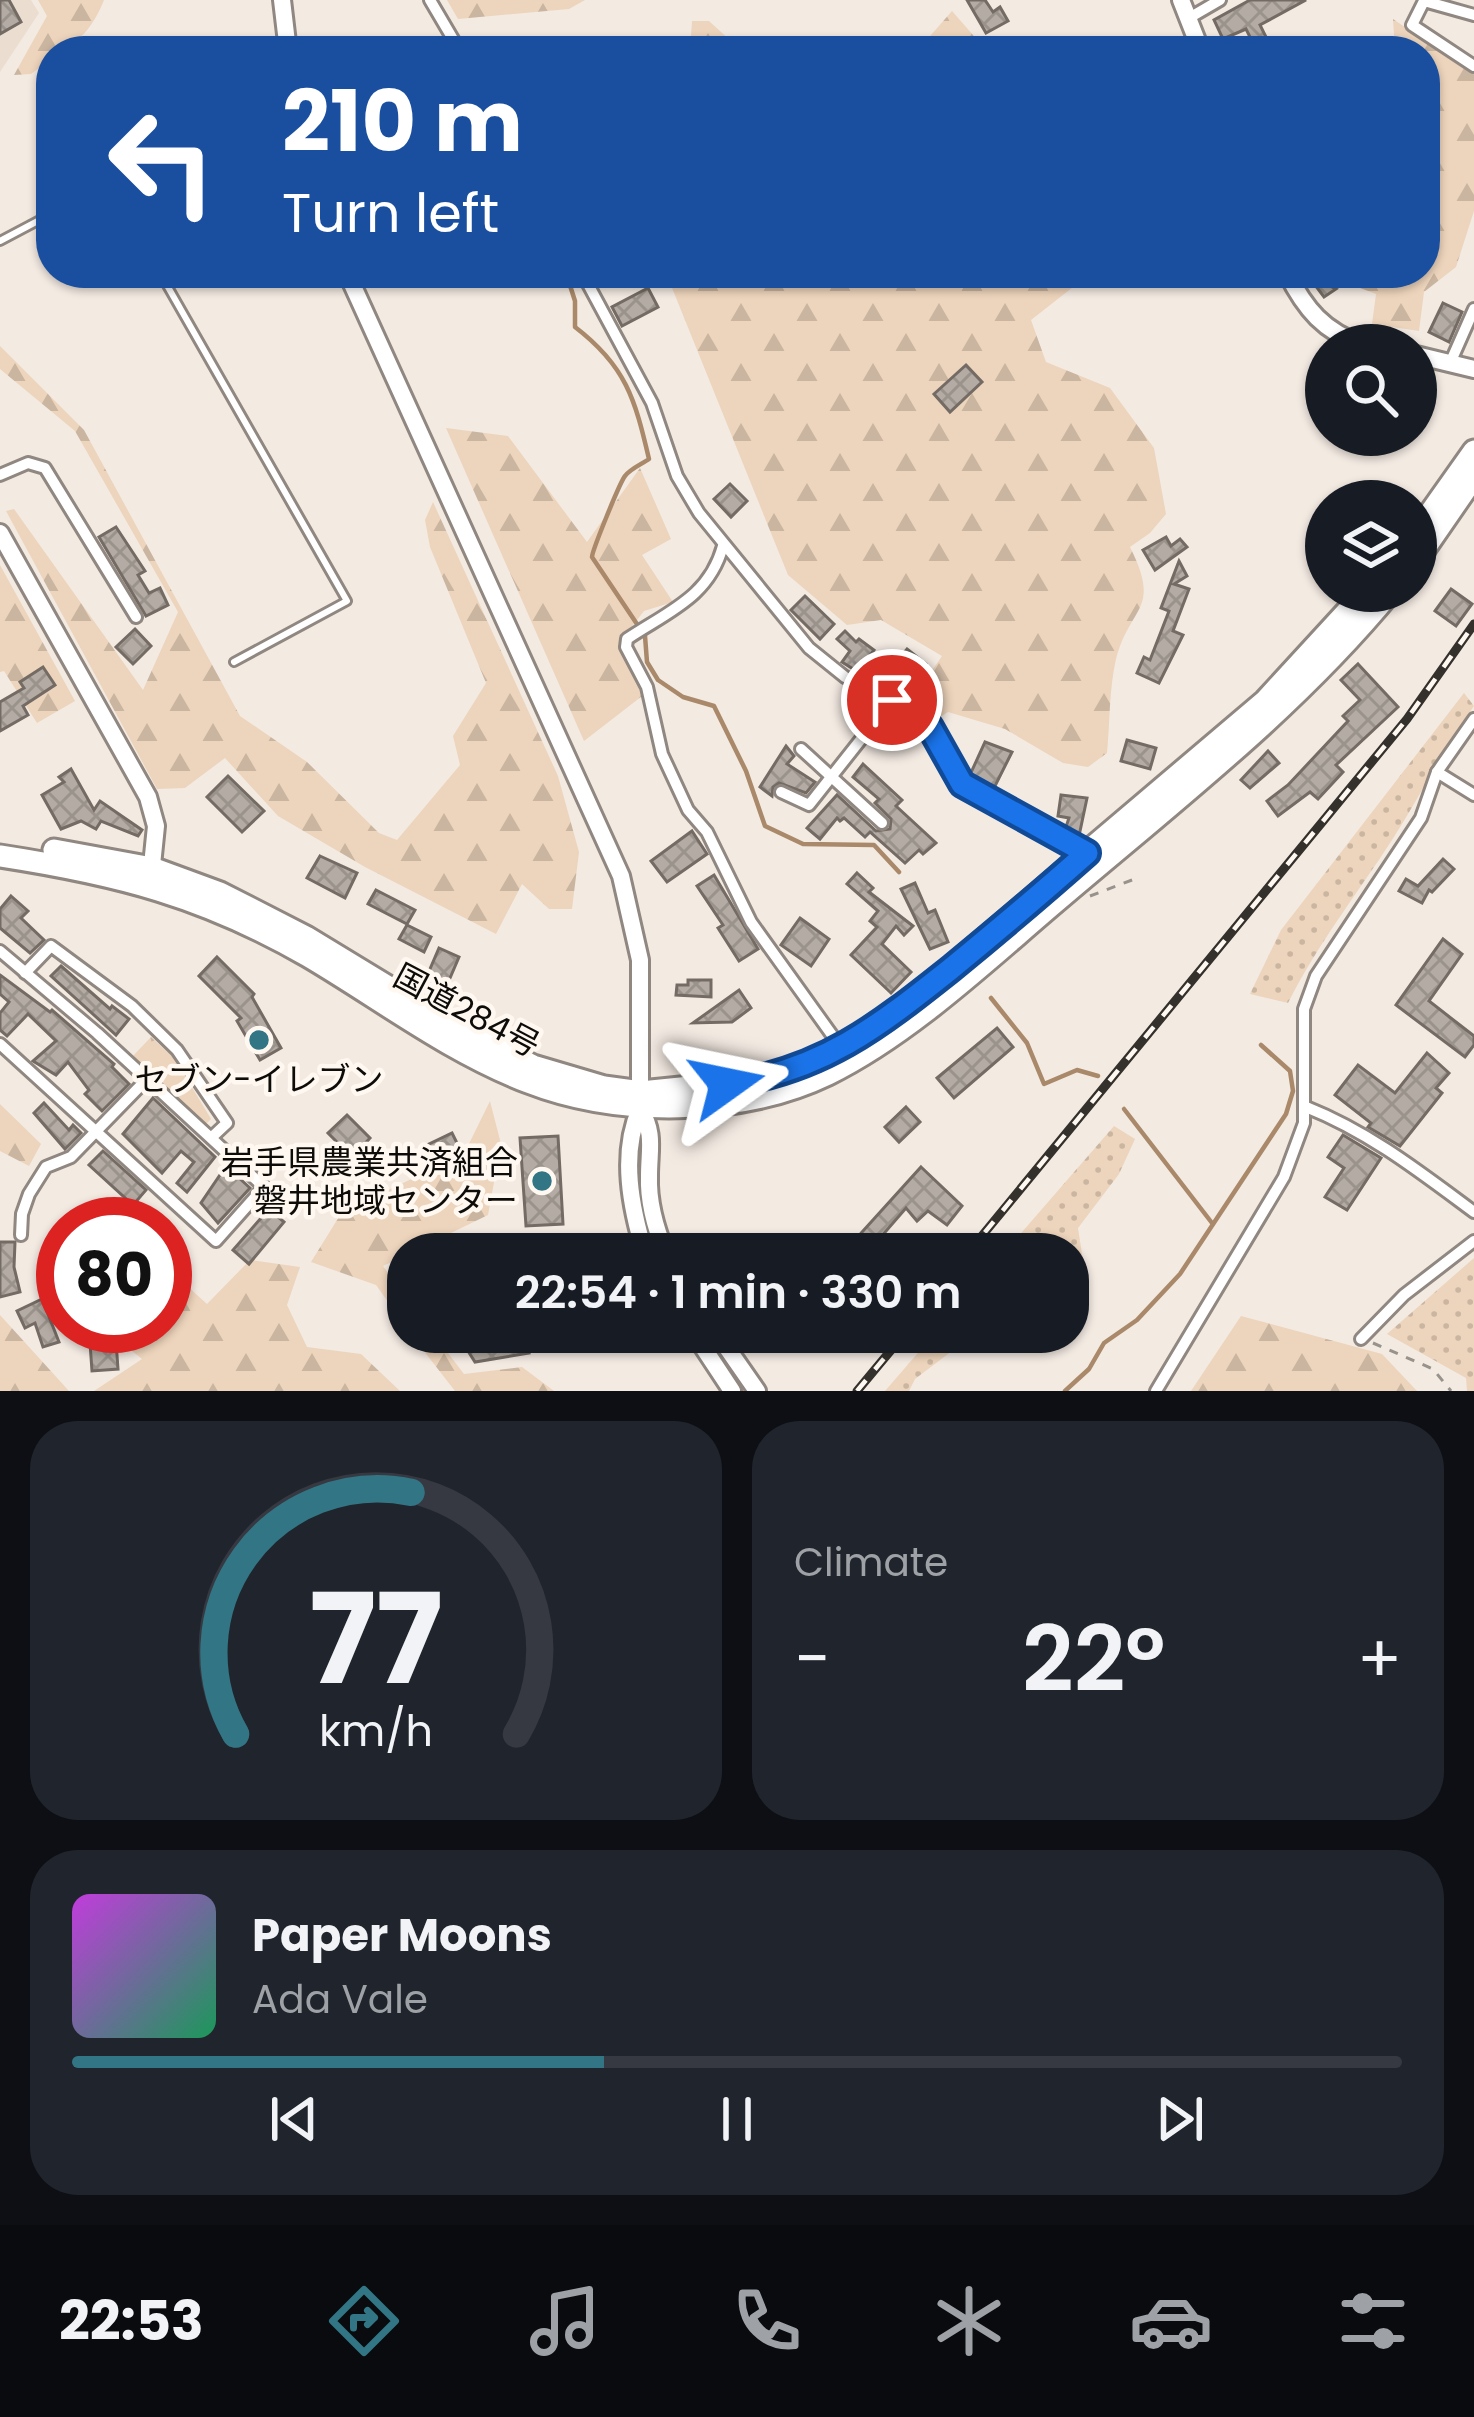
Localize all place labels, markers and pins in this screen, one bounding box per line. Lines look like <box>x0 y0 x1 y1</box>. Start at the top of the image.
pin <box>841 649 943 751</box>
marker: セブン-イレブン <box>246 1027 272 1053</box>
place label: セブン-イレブン <box>134 1056 384 1103</box>
place label: 岩手県農業共済組合 磐井地域センター <box>221 1139 518 1224</box>
marker: 岩手県農業共済組合 磐井地域センター <box>529 1168 555 1194</box>

